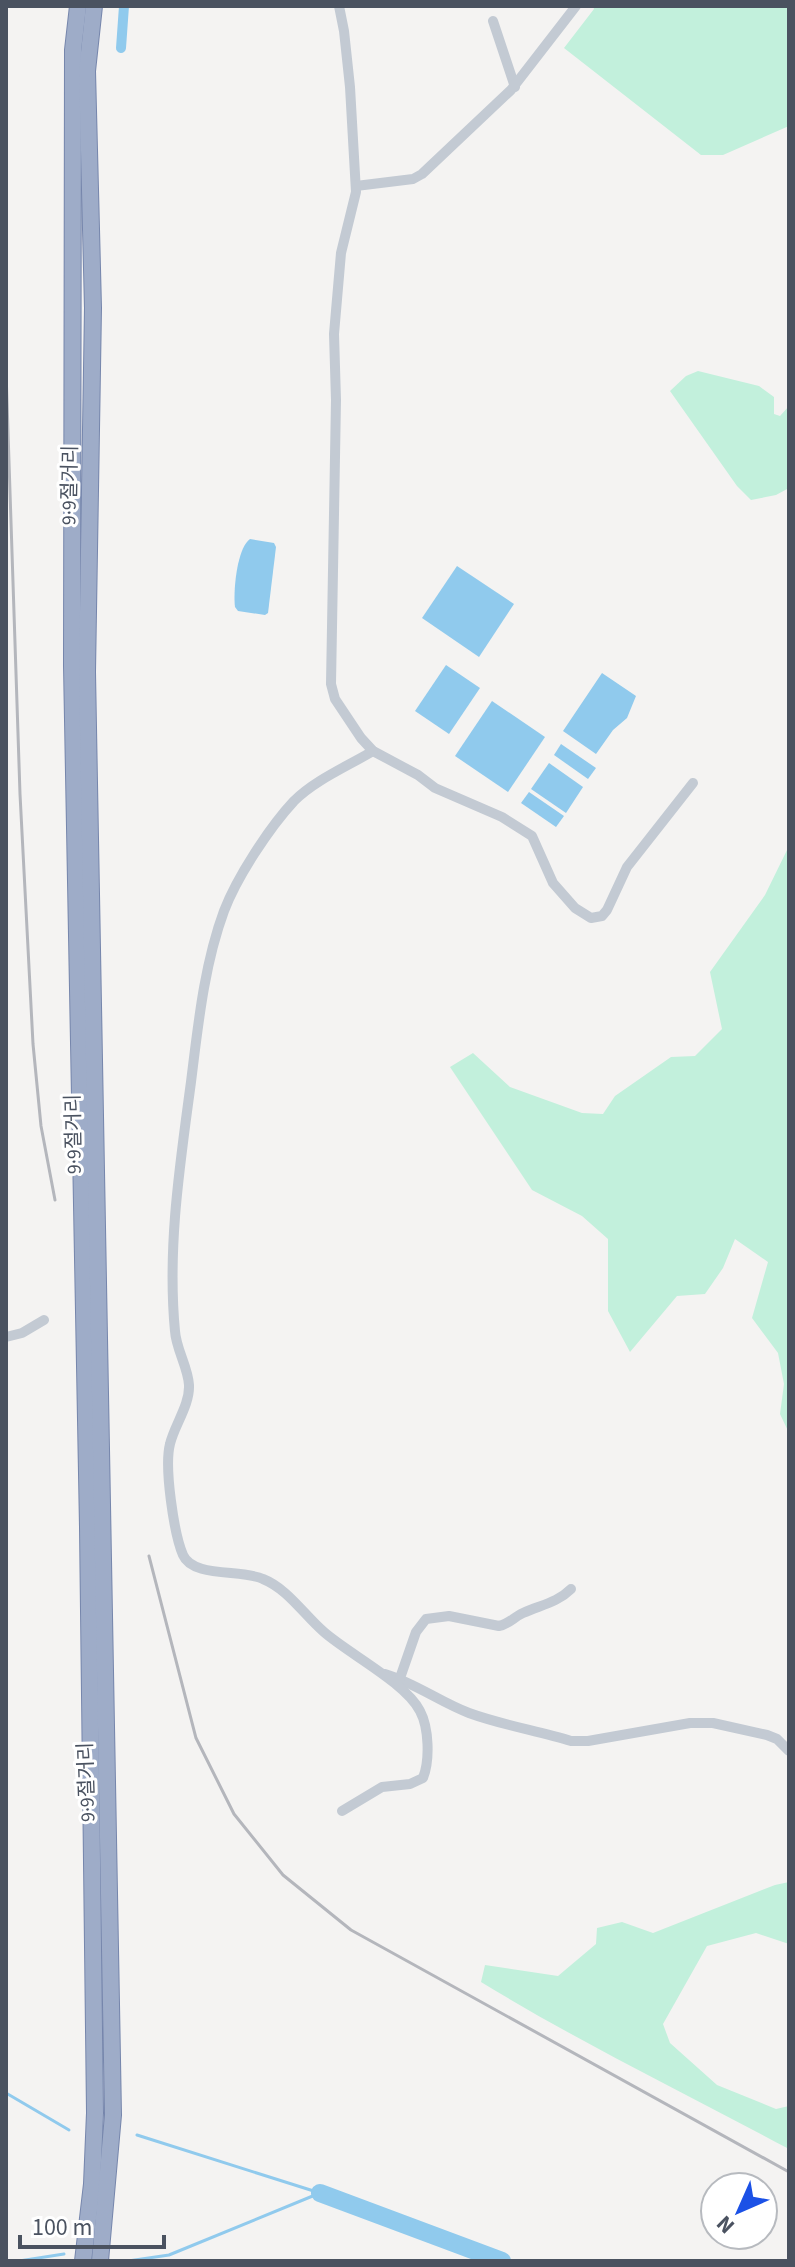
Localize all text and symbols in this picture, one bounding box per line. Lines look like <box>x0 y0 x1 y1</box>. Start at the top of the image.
street label: 9·9절거리 <box>55 445 85 525</box>
street label: 9·9절거리 <box>59 1094 89 1174</box>
street label: 9·9절거리 <box>72 1742 102 1822</box>
north arrow <box>699 2171 779 2251</box>
scale bar <box>20 2199 164 2249</box>
text: N <box>709 2208 742 2241</box>
text: 100 m <box>32 2210 92 2245</box>

